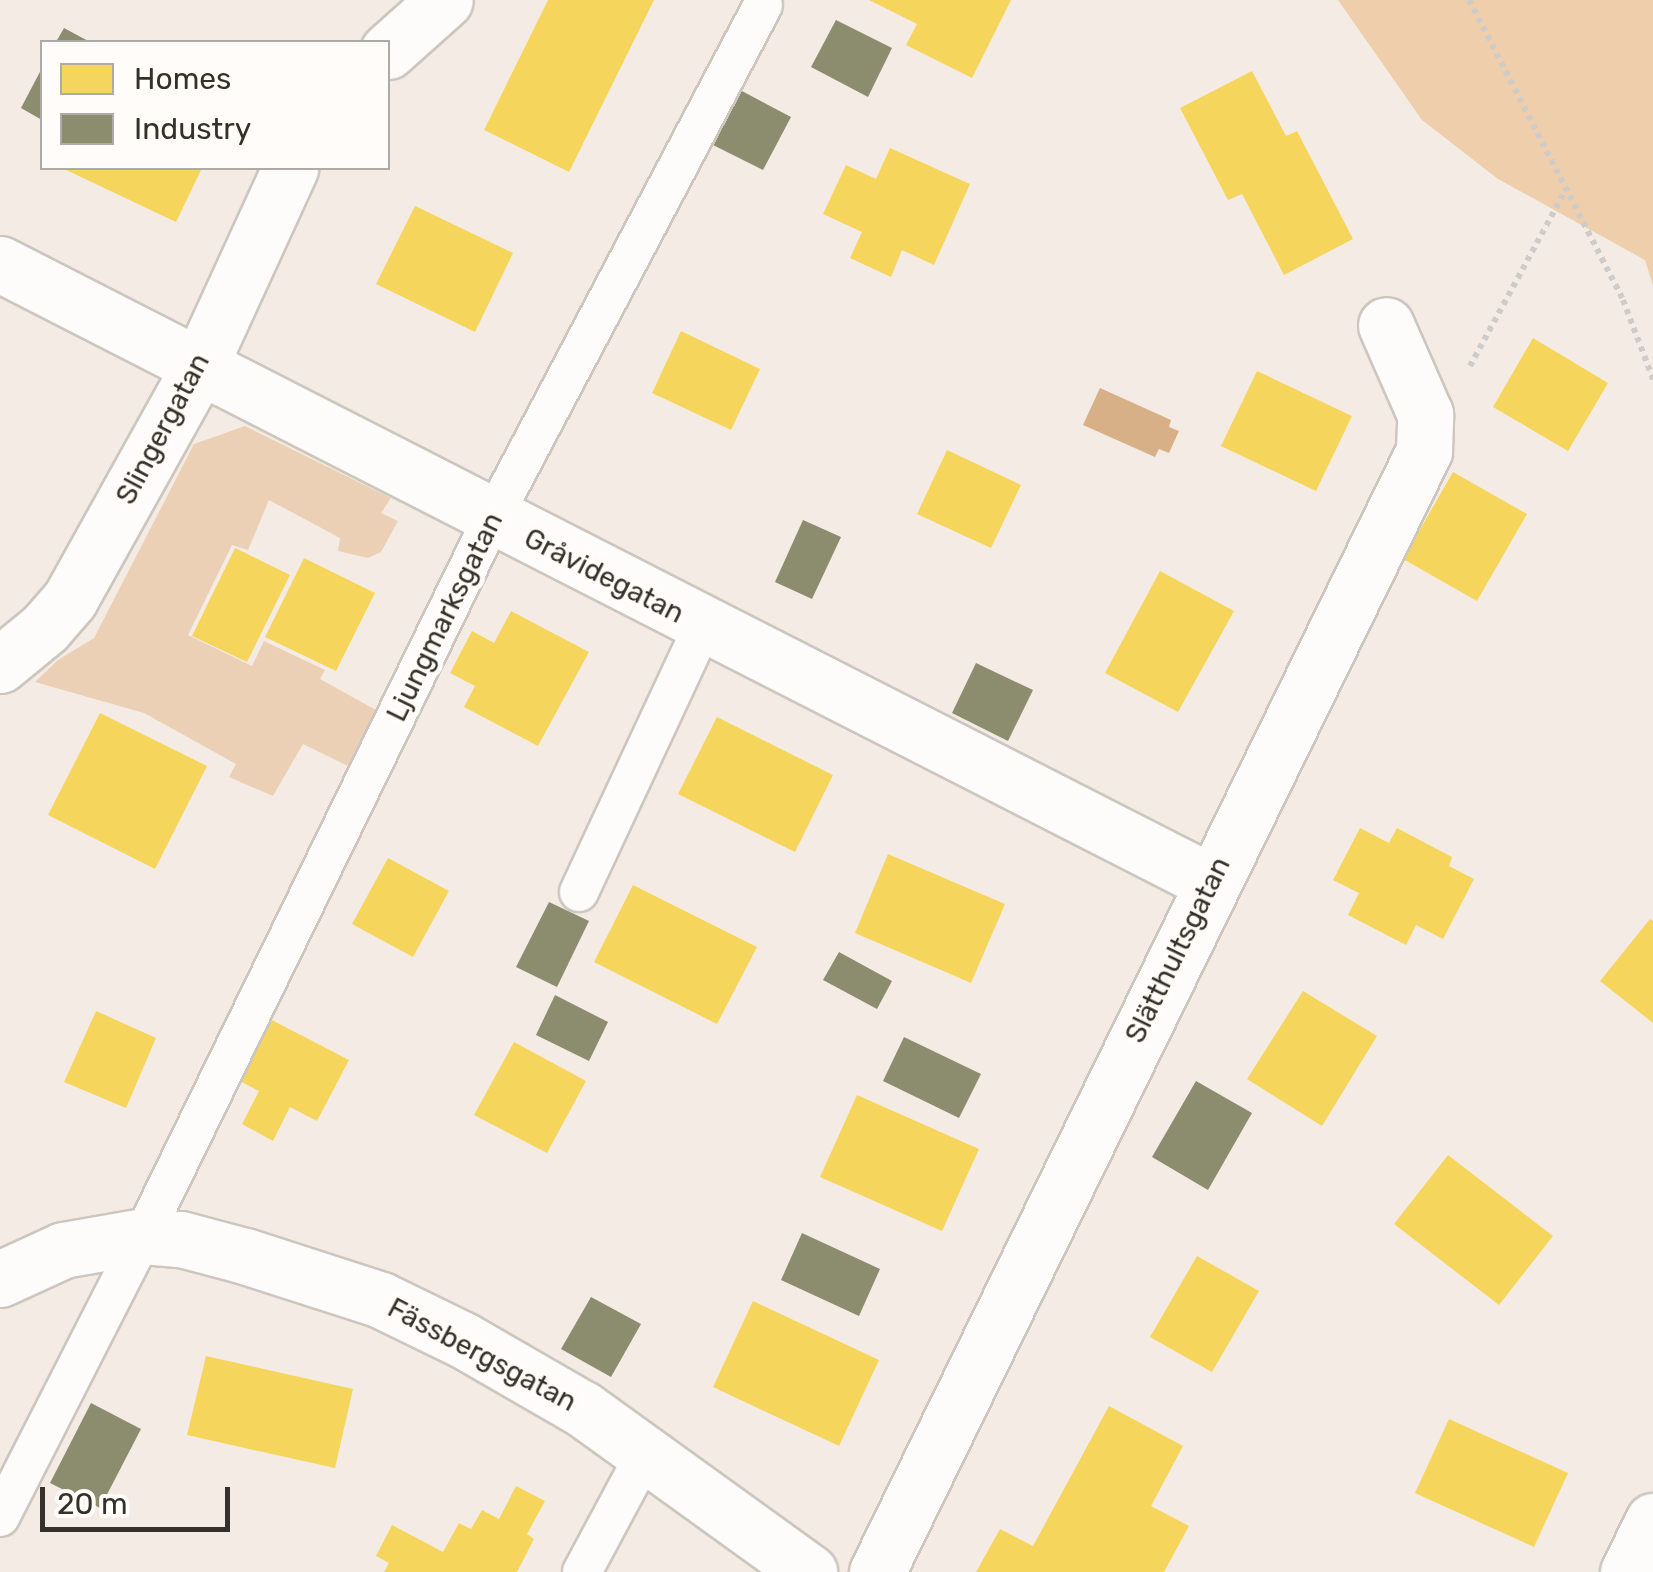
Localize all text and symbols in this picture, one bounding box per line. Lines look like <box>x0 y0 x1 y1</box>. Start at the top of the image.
legend <box>40 40 390 170</box>
text: Homes <box>134 61 231 97</box>
text: Industry <box>134 111 251 147</box>
street label: Slingergatan <box>109 348 217 510</box>
street label: Ljungmarksgatan <box>380 507 510 727</box>
street label: Gråvidegatan <box>519 521 689 631</box>
street label: Slätthultsgatan <box>1118 852 1238 1048</box>
street label: Fässbergsgatan <box>382 1291 582 1419</box>
scale bar <box>45 1467 235 1529</box>
text: 20 m <box>57 1486 128 1522</box>

